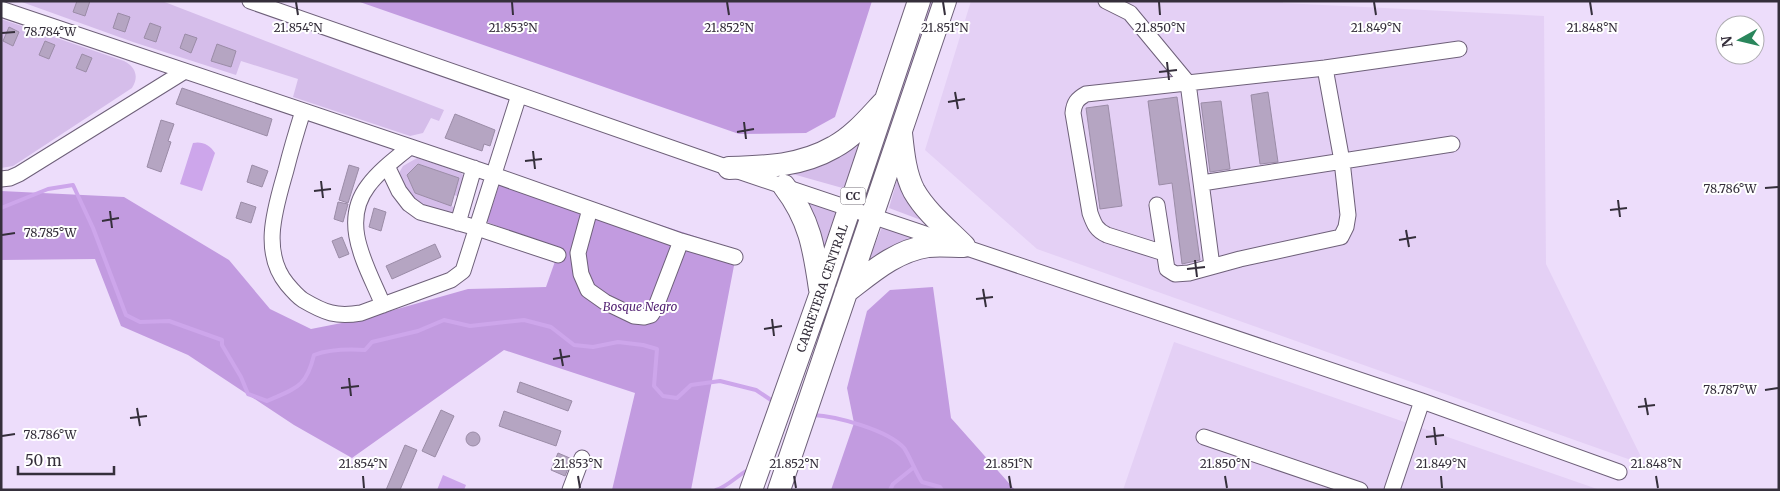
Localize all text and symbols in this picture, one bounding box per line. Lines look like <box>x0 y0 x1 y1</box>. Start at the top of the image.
north arrow <box>1715 15 1765 65</box>
text: 21.854°N <box>274 20 323 35</box>
text: 21.853°N <box>488 20 538 35</box>
text: 21.852°N <box>704 20 754 35</box>
text: 21.851°N <box>921 20 969 35</box>
text: 21.850°N <box>1135 20 1186 35</box>
text: 21.849°N <box>1351 20 1402 35</box>
text: 21.848°N <box>1567 20 1618 35</box>
text: 78.784°W <box>24 24 77 39</box>
text: N <box>1717 35 1737 49</box>
text: 78.786°W <box>1704 181 1757 196</box>
road number: CC <box>840 188 866 205</box>
street label: CARRETERA CENTRAL <box>793 221 851 354</box>
text: 78.785°W <box>24 225 77 240</box>
park label: Bosque Negro <box>603 299 677 314</box>
text: 78.787°W <box>1703 382 1758 397</box>
text: 78.786°W <box>24 427 77 442</box>
scale bar <box>18 444 114 476</box>
text: 50 m <box>25 451 62 470</box>
text: 21.854°N <box>339 456 388 471</box>
text: 21.853°N <box>553 456 603 471</box>
text: 21.852°N <box>769 456 819 471</box>
text: 21.851°N <box>985 456 1033 471</box>
text: 21.850°N <box>1200 456 1251 471</box>
text: 21.849°N <box>1416 456 1467 471</box>
text: 21.848°N <box>1631 456 1682 471</box>

